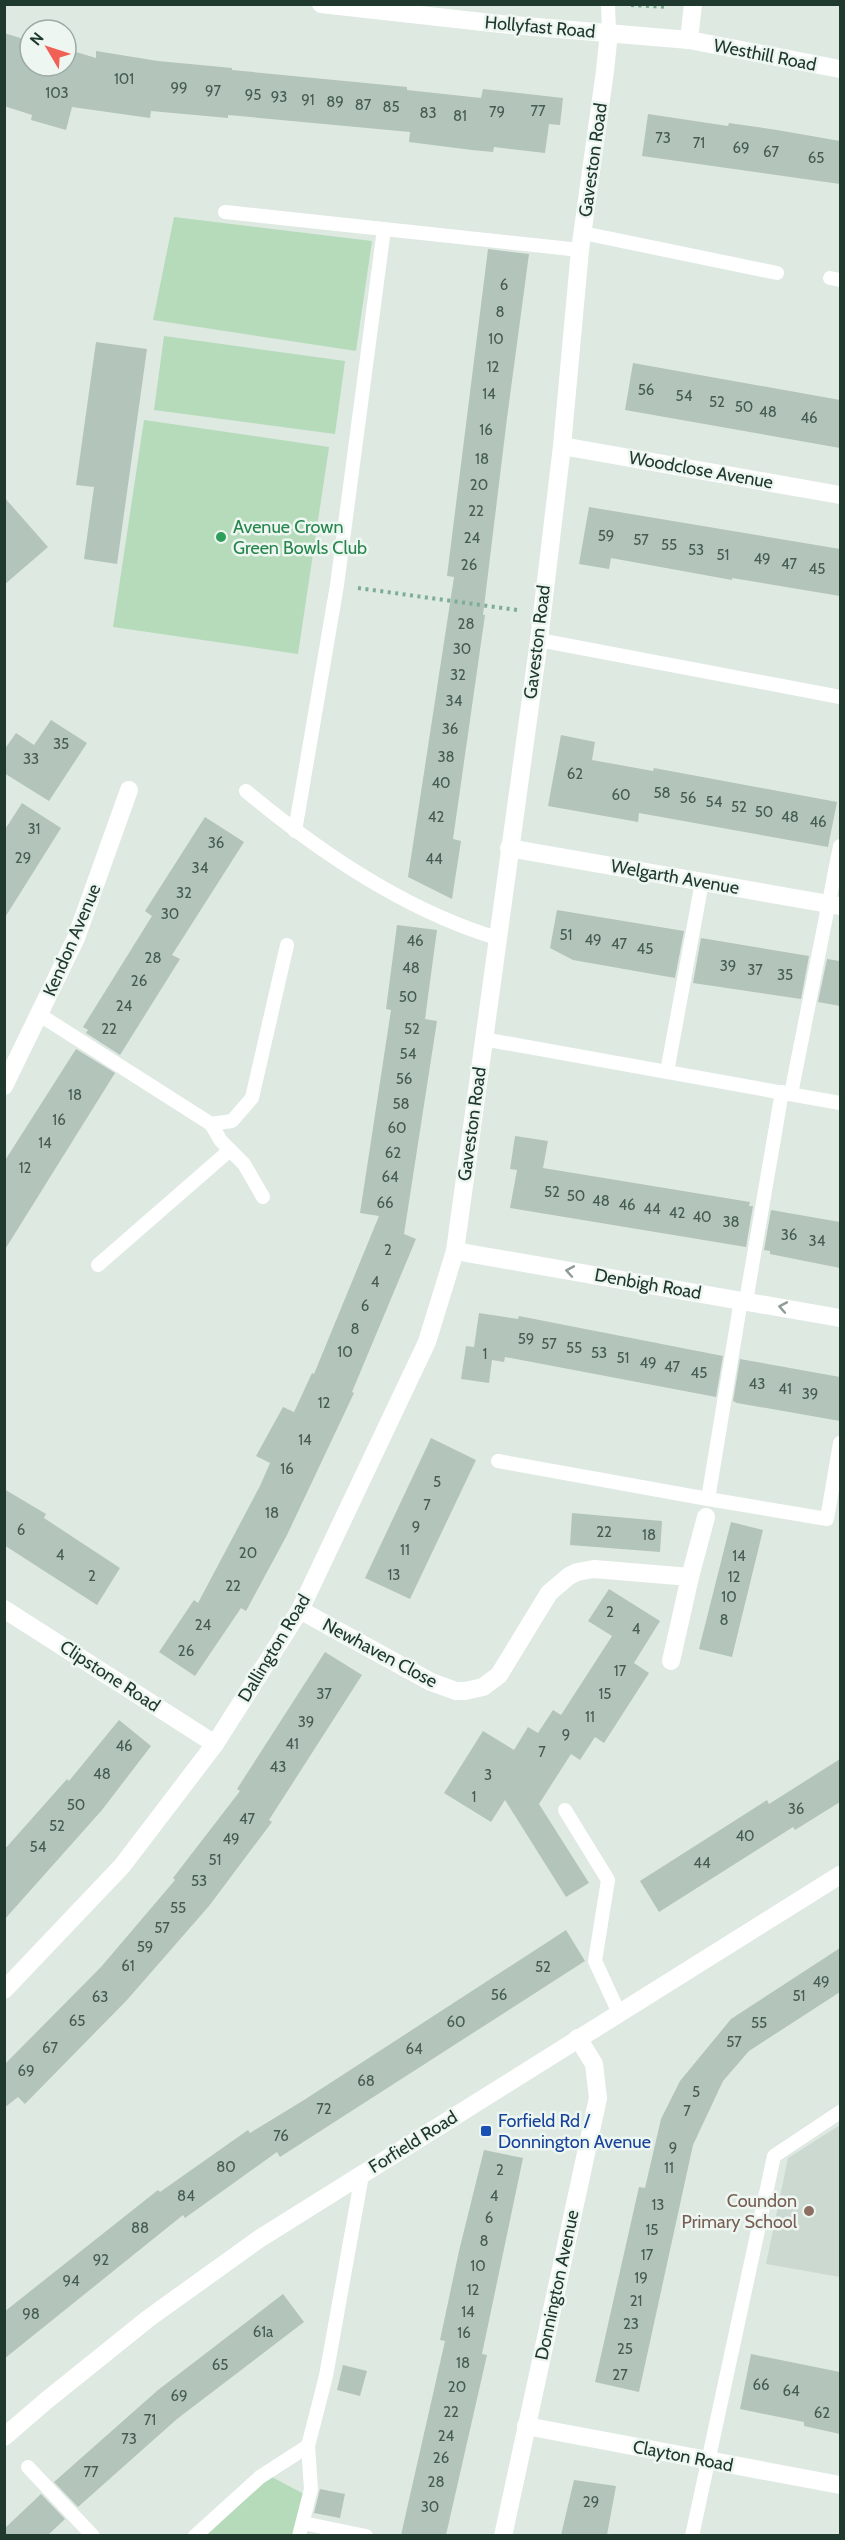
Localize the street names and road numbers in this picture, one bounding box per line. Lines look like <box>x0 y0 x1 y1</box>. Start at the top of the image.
street label: Hollyfast Road <box>484 11 596 43</box>
street label: Westhill Road <box>712 34 818 76</box>
street label: Gaveston Road <box>574 102 612 218</box>
street label: Woodclose Avenue <box>627 446 775 494</box>
street label: Gaveston Road <box>519 584 555 700</box>
street label: Welgarth Avenue <box>609 855 741 899</box>
street label: Kendon Avenue <box>38 881 106 999</box>
street label: Gaveston Road <box>453 1066 491 1182</box>
street label: Denbigh Road <box>593 1264 703 1304</box>
street label: Dallington Road <box>233 1590 315 1706</box>
street label: Newhaven Close <box>319 1614 441 1692</box>
street label: Clipstone Road <box>56 1635 164 1717</box>
street label: Forfield Road <box>365 2106 461 2178</box>
street label: Donnington Avenue <box>530 2208 584 2362</box>
street label: Clayton Road <box>631 2435 735 2477</box>

